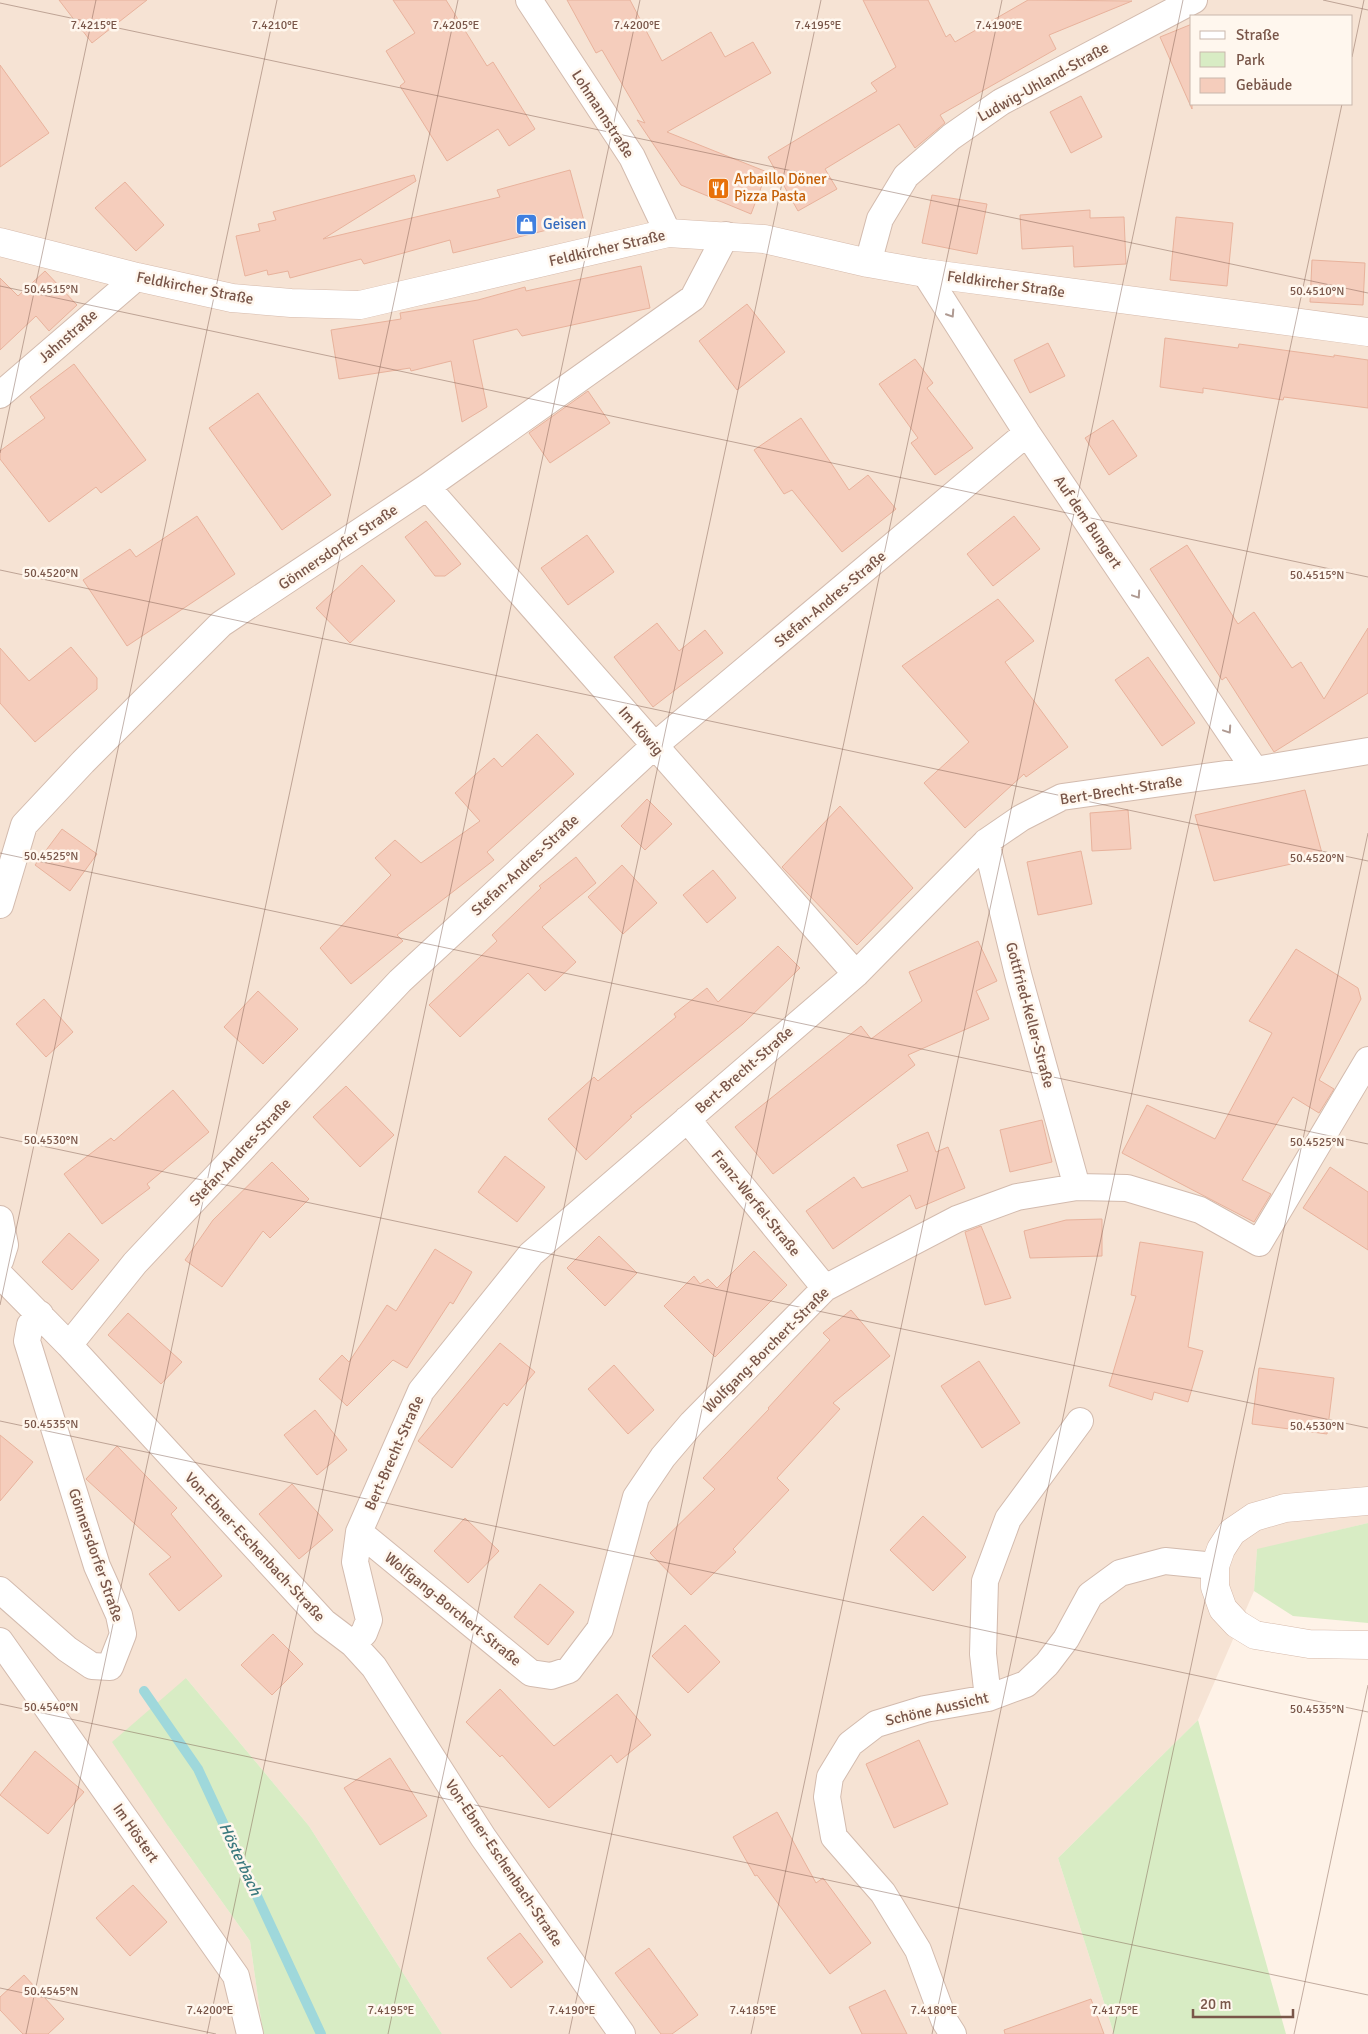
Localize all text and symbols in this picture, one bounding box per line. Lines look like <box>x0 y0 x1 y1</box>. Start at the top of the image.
legend <box>1190 15 1353 105</box>
text: 7.4215°E <box>71 18 118 33</box>
text: 7.4210°E <box>252 18 299 33</box>
text: 7.4205°E <box>433 18 480 33</box>
text: 7.4200°E <box>614 18 661 33</box>
text: 7.4195°E <box>795 18 842 33</box>
text: 7.4190°E <box>976 18 1023 33</box>
text: Straße <box>1236 26 1280 44</box>
street label: Ludwig-Uhland-Straße <box>974 38 1112 126</box>
text: Park <box>1236 51 1265 69</box>
street label: Lohmannstraße <box>568 67 638 161</box>
text: Gebäude <box>1236 76 1292 94</box>
place label: Arbaillo Döner Pizza Pasta <box>734 170 827 205</box>
restaurant icon: Arbaillo Döner Pizza Pasta <box>706 176 730 200</box>
shop icon: Geisen <box>515 212 539 236</box>
place label: Geisen <box>543 215 586 233</box>
street label: Feldkircher Straße <box>547 226 667 270</box>
street label: Feldkircher Straße <box>946 267 1066 301</box>
street label: Feldkircher Straße <box>135 268 255 308</box>
text: 50.4515°N <box>24 282 78 297</box>
text: 50.4510°N <box>1290 284 1344 299</box>
street label: Jahnstraße <box>35 306 101 366</box>
one-way arrow <box>945 308 954 317</box>
street label: Auf dem Bungert <box>1050 472 1126 572</box>
street label: Gönnersdorfer Straße <box>275 500 401 594</box>
street label: Stefan-Andres-Straße <box>770 547 890 651</box>
text: 50.4520°N <box>24 566 78 581</box>
text: 50.4515°N <box>1290 568 1344 583</box>
one-way arrow <box>1131 589 1140 599</box>
street label: Im Köwig <box>615 703 667 759</box>
one-way arrow <box>1222 724 1232 733</box>
street label: Bert-Brecht-Straße <box>1058 771 1184 809</box>
street label: Stefan-Andres-Straße <box>468 811 582 919</box>
text: 50.4525°N <box>24 849 78 864</box>
text: 50.4520°N <box>1290 851 1344 866</box>
street label: Gottfried-Keller-Straße <box>1002 940 1058 1090</box>
street label: Bert-Brecht-Straße <box>691 1023 797 1117</box>
street label: Stefan-Andres-Straße <box>186 1095 294 1209</box>
text: 50.4530°N <box>24 1133 78 1148</box>
text: 50.4525°N <box>1290 1135 1344 1150</box>
street label: Franz-Werfel-Straße <box>708 1146 804 1260</box>
street label: Wolfgang-Borchert-Straße <box>699 1283 833 1417</box>
street label: Bert-Brecht-Straße <box>361 1393 427 1513</box>
text: 50.4535°N <box>24 1417 78 1432</box>
text: 50.4530°N <box>1290 1419 1344 1434</box>
street label: Von-Ebner-Eschenbach-Straße <box>181 1469 329 1625</box>
street label: Gönnersdorfer Straße <box>65 1486 127 1624</box>
street label: Wolfgang-Borchert-Straße <box>381 1548 525 1670</box>
street label: Schöne Aussicht <box>884 1688 990 1730</box>
text: 50.4540°N <box>24 1700 78 1715</box>
text: 50.4535°N <box>1290 1702 1344 1717</box>
street label: Von-Ebner-Eschenbach-Straße <box>441 1776 567 1950</box>
street label: Im Höstert <box>109 1800 163 1866</box>
water label: Hösterbach <box>214 1819 266 1900</box>
text: 50.4545°N <box>24 1984 78 1999</box>
scale bar <box>1193 1986 1293 2018</box>
text: 20 m <box>1200 1995 1231 2013</box>
text: 7.4200°E <box>187 2003 234 2018</box>
text: 7.4195°E <box>368 2003 415 2018</box>
text: 7.4190°E <box>549 2003 596 2018</box>
text: 7.4185°E <box>730 2003 777 2018</box>
text: 7.4180°E <box>911 2003 958 2018</box>
text: 7.4175°E <box>1092 2003 1139 2018</box>

